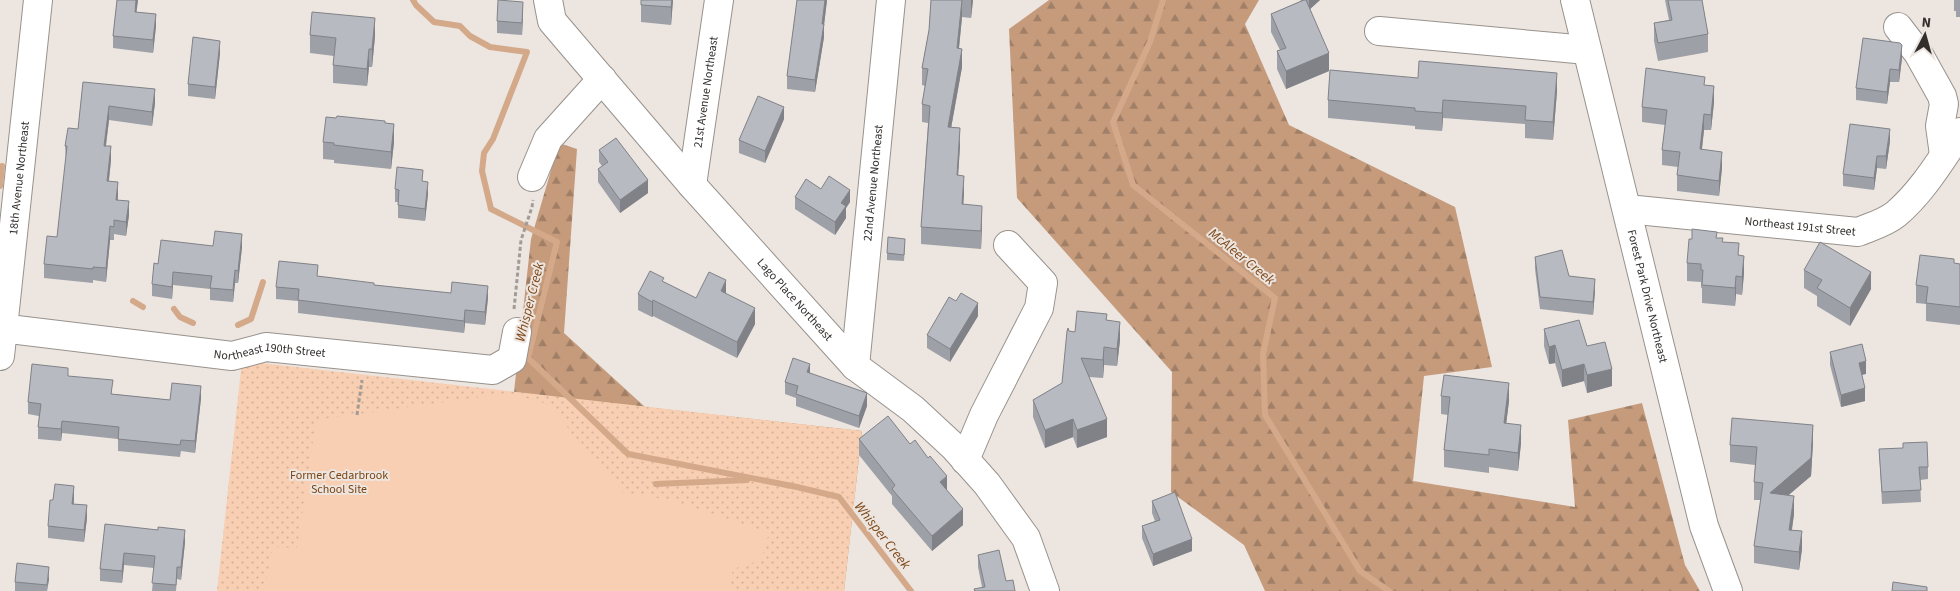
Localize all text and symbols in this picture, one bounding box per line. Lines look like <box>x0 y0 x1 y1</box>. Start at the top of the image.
north arrow <box>1900 10 1950 60</box>
text: N <box>1921 13 1932 33</box>
street label: 21st Avenue Northeast <box>690 35 723 149</box>
street label: 18th Avenue Northeast <box>5 120 34 236</box>
street label: 22nd Avenue Northeast <box>859 124 888 242</box>
street label: Northeast 191st Street <box>1744 213 1856 241</box>
water label: McAleer Creek <box>1204 224 1279 290</box>
street label: Forest Park Drive Northeast <box>1623 228 1672 365</box>
street label: Lago Place Northeast <box>753 255 836 345</box>
water label: Whisper Creek <box>510 260 550 344</box>
street label: Northeast 190th Street <box>213 339 326 365</box>
park label: Former Cedarbrook School Site <box>290 467 388 498</box>
water label: Whisper Creek <box>849 498 915 574</box>

